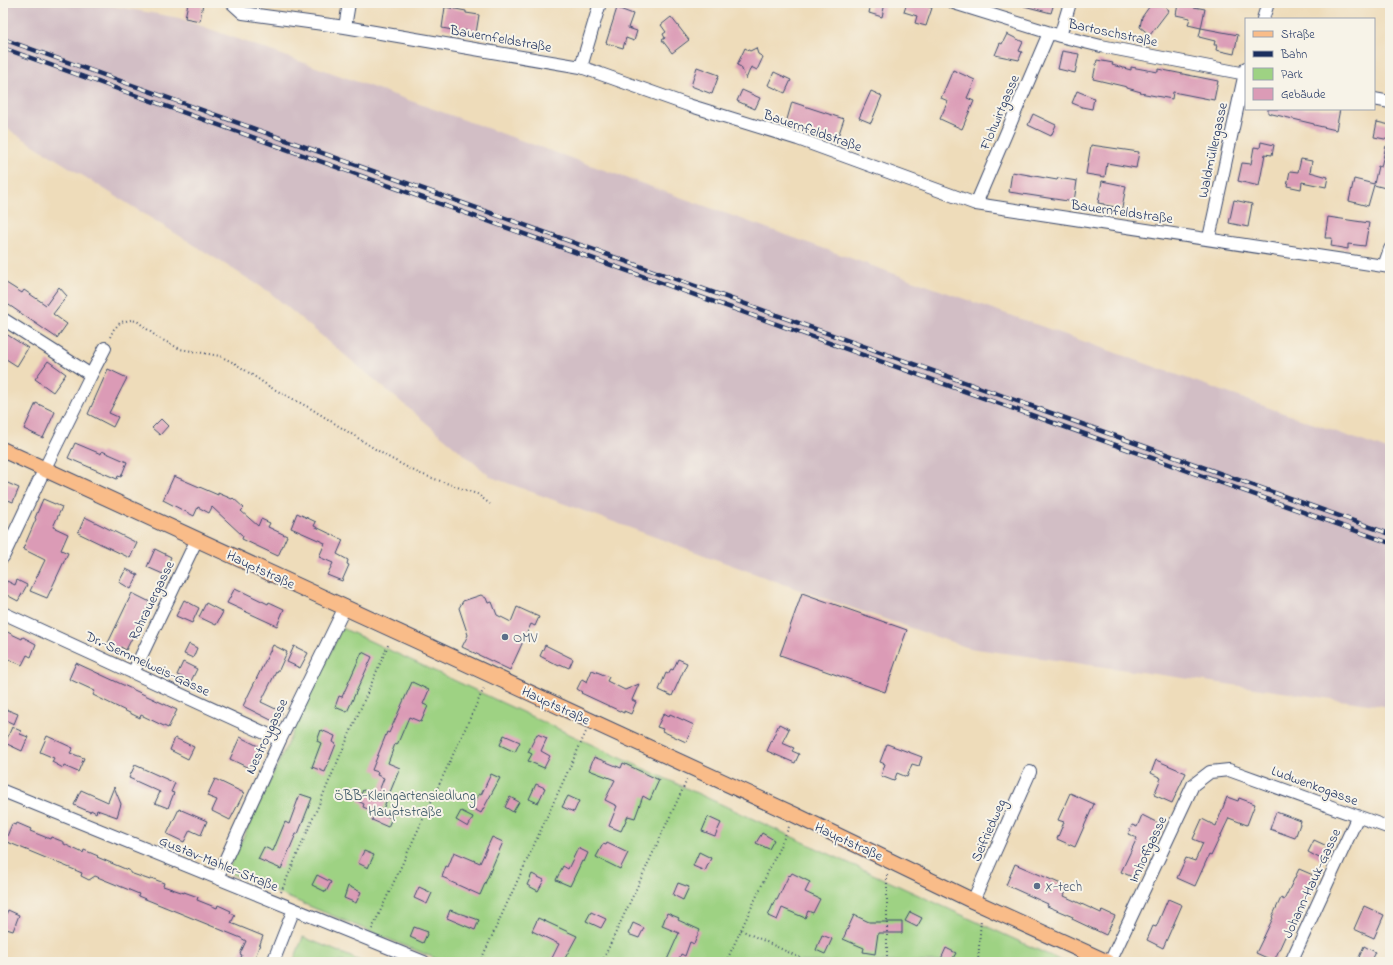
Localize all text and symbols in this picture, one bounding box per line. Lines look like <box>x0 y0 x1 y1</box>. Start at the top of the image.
street label: Bartoschstraße <box>1065 14 1160 53</box>
legend <box>1245 18 1375 110</box>
street label: Bauernfeldstraße <box>447 20 554 59</box>
text: Straße <box>1281 26 1315 44</box>
text: Bahn <box>1280 46 1307 64</box>
text: Park <box>1281 66 1303 84</box>
street label: Flohwirtgasse <box>975 71 1027 155</box>
text: Gebäude <box>1281 86 1326 104</box>
street label: Waldmüllergasse <box>1193 100 1235 200</box>
street label: Bauernfeldstraße <box>760 104 865 158</box>
street label: Bauernfeldstraße <box>1068 195 1175 230</box>
street label: Hauptstraße <box>223 545 299 596</box>
street label: Rohrauergasse <box>124 557 182 644</box>
street label: Dr.-Semmelweis-Gasse <box>81 626 214 703</box>
place label: OMV <box>513 628 538 649</box>
marker: OMV <box>500 632 510 642</box>
street label: Hauptstraße <box>518 681 594 732</box>
street label: Nestroygasse <box>241 695 295 778</box>
street label: Ludwenkogasse <box>1268 761 1362 813</box>
park label: ÖBB-Kleingartensiedlung Hauptstraße <box>334 786 476 823</box>
street label: Seifriedweg <box>966 796 1013 866</box>
street label: Imhoffgasse <box>1124 812 1174 887</box>
street label: Hauptstraße <box>811 817 887 868</box>
street label: Johann-Hauk-Gasse <box>1278 825 1347 942</box>
street label: Gustav-Mahler-Straße <box>156 831 282 898</box>
place label: X-tech <box>1045 877 1082 898</box>
marker: X-tech <box>1032 881 1042 891</box>

